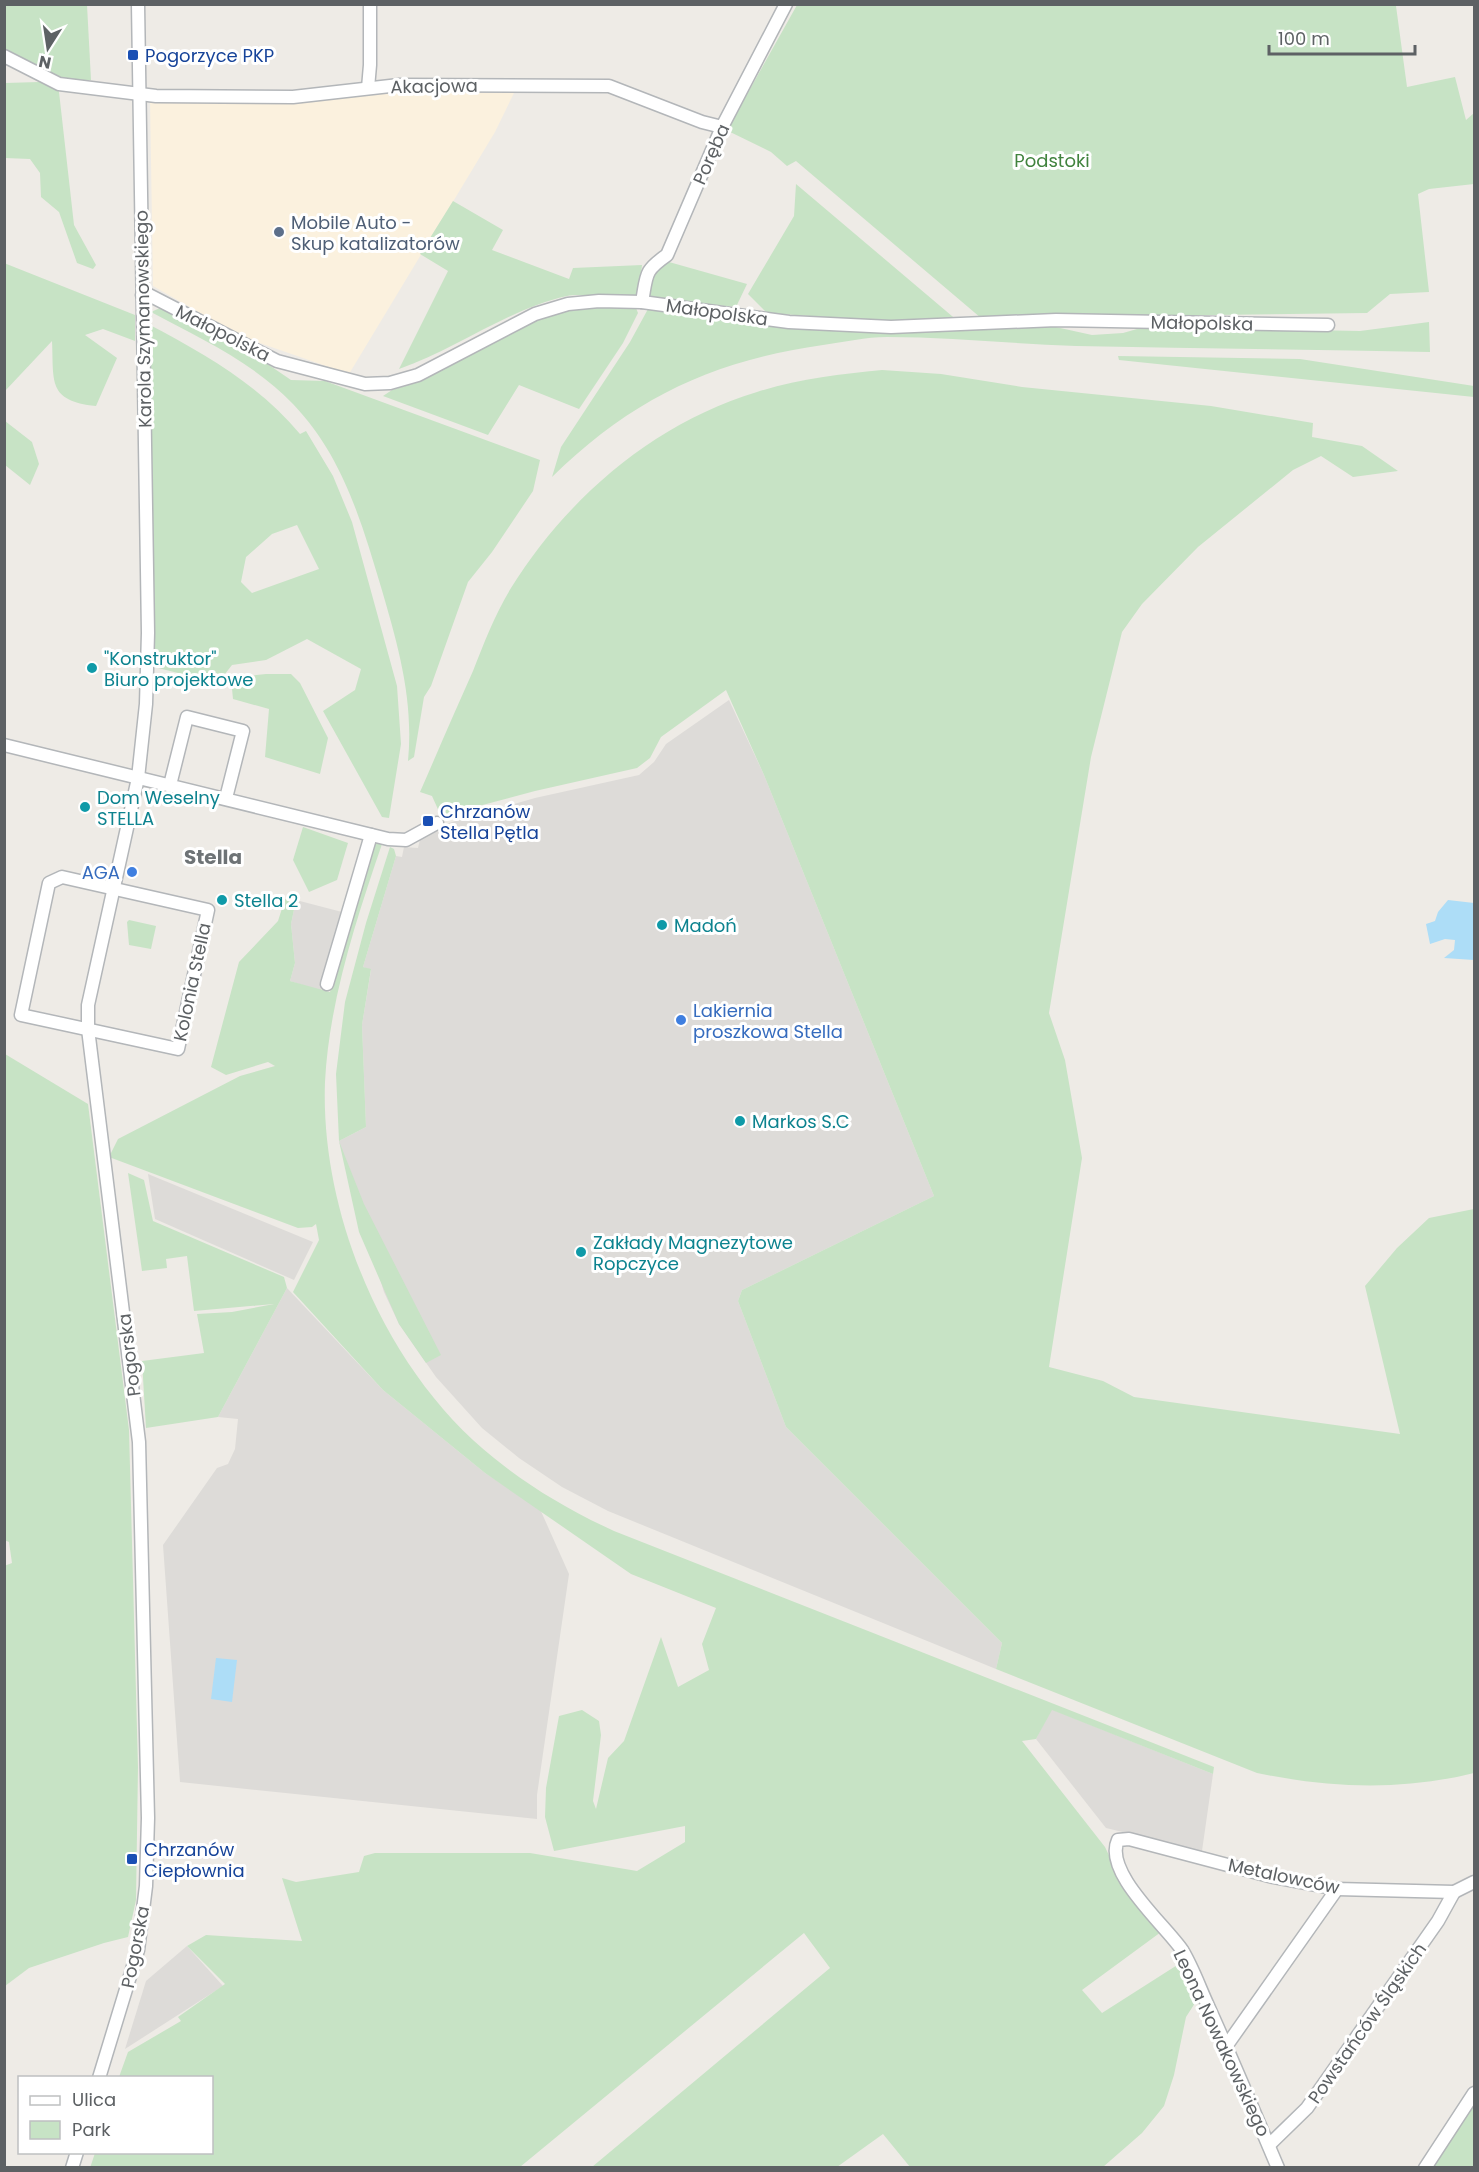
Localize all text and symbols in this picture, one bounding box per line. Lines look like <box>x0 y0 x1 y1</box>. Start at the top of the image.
north arrow <box>18 18 78 78</box>
scale bar <box>1269 18 1414 56</box>
text: 100 m <box>1278 26 1330 51</box>
place label: Pogorzyce PKP <box>145 43 274 68</box>
marker: Pogorzyce PKP <box>126 48 140 62</box>
text: N <box>37 50 53 75</box>
street label: Akacjowa <box>390 73 478 99</box>
street label: Poręba <box>687 120 735 188</box>
park label: Podstoki <box>1014 148 1090 173</box>
street label: Karola Szymanowskiego <box>129 210 157 428</box>
place label: Mobile Auto - Skup katalizatorów <box>291 210 460 256</box>
marker: Mobile Auto - Skup katalizatorów <box>272 225 286 239</box>
street label: Małopolska <box>664 292 770 332</box>
street label: Małopolska <box>172 299 274 367</box>
street label: Małopolska <box>1150 310 1254 336</box>
place label: "Konstruktor" Biuro projektowe <box>104 646 253 692</box>
marker: "Konstruktor" Biuro projektowe <box>85 661 99 675</box>
place label: Dom Weselny STELLA <box>97 785 220 831</box>
place label: Chrzanów Stella Pętla <box>440 799 539 845</box>
marker: Dom Weselny STELLA <box>78 800 92 814</box>
marker: Chrzanów Stella Pętla <box>421 814 435 828</box>
district label: Stella <box>184 843 242 871</box>
place label: AGA <box>82 860 120 885</box>
marker: AGA <box>125 865 139 879</box>
place label: Stella 2 <box>234 888 298 913</box>
marker: Stella 2 <box>215 893 229 907</box>
place label: Madoń <box>674 913 737 938</box>
marker: Madoń <box>655 918 669 932</box>
street label: Kolonia Stella <box>167 920 217 1044</box>
place label: Lakiernia proszkowa Stella <box>693 998 843 1044</box>
marker: Lakiernia proszkowa Stella <box>674 1013 688 1027</box>
place label: Markos S.C <box>752 1109 850 1134</box>
marker: Markos S.C <box>733 1114 747 1128</box>
place label: Zakłady Magnezytowe Ropczyce <box>593 1230 793 1276</box>
marker: Zakłady Magnezytowe Ropczyce <box>574 1245 588 1259</box>
street label: Pogorska <box>112 1312 146 1398</box>
place label: Chrzanów Ciepłownia <box>144 1837 245 1883</box>
marker: Chrzanów Ciepłownia <box>125 1852 139 1866</box>
street label: Metalowców <box>1226 1852 1342 1900</box>
street label: Pogorska <box>115 1904 155 1990</box>
street label: Powstańców Śląskich <box>1302 1938 1432 2108</box>
street label: Leona Nowakowskiego <box>1168 1945 1276 2141</box>
legend <box>18 2076 213 2154</box>
text: Ulica <box>72 2087 116 2112</box>
text: Park <box>72 2117 111 2142</box>

